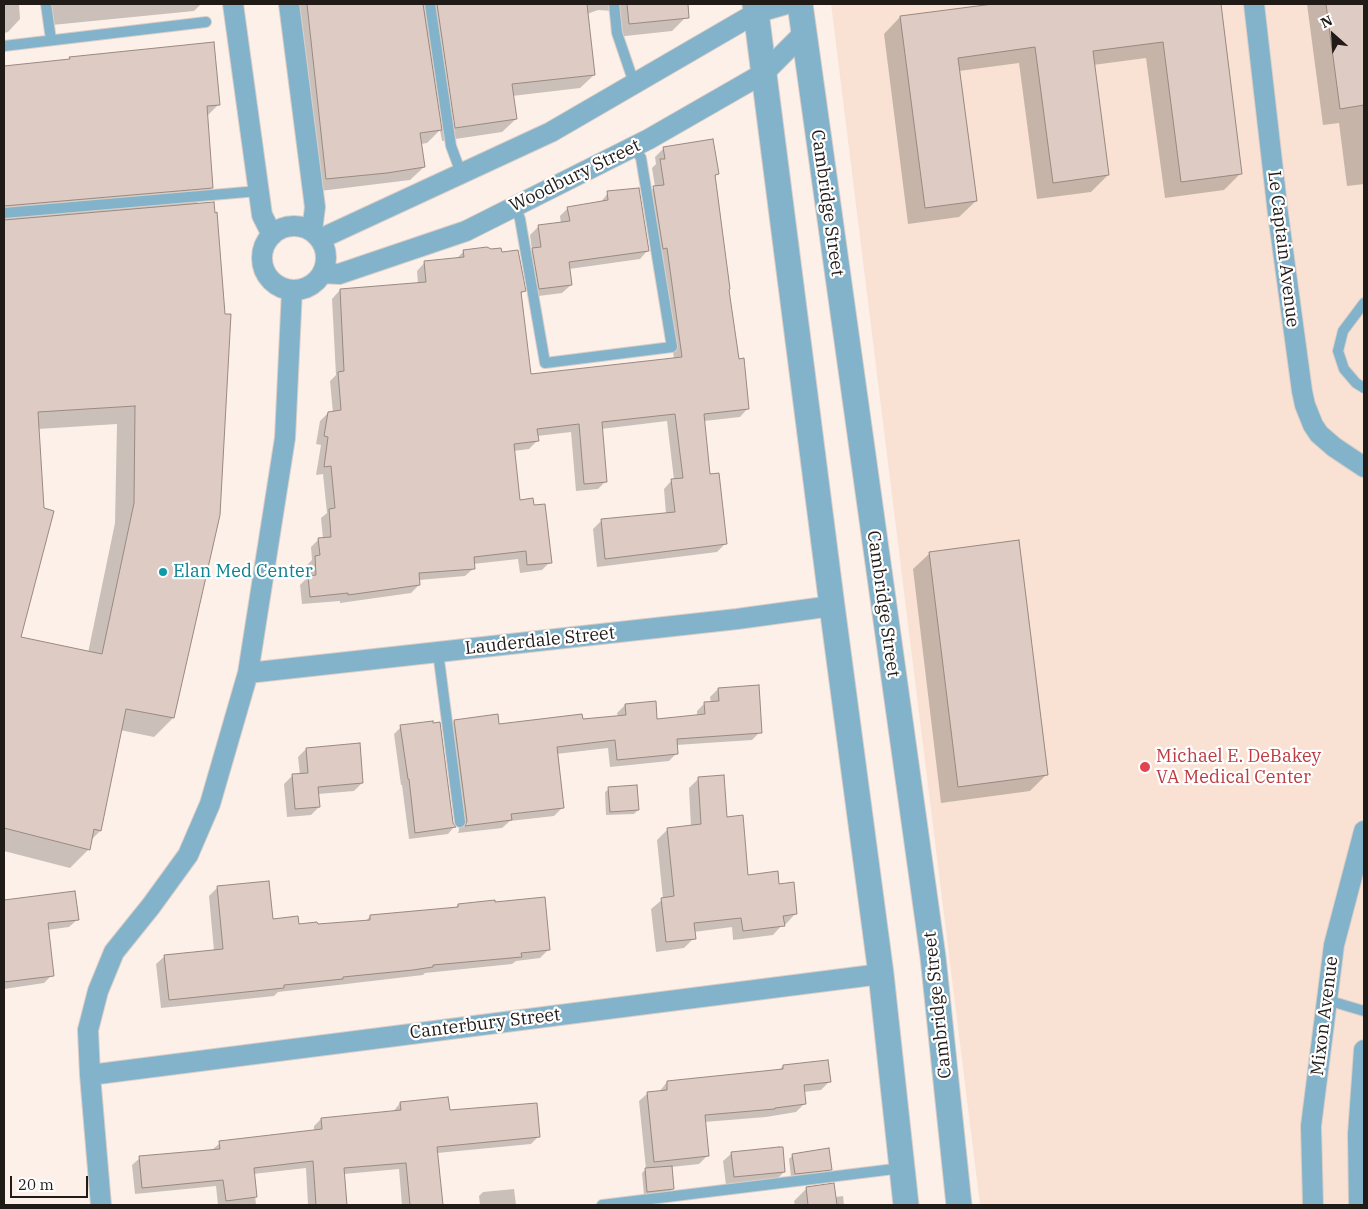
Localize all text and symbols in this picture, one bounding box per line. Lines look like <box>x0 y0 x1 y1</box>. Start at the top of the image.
north arrow <box>1308 10 1358 60</box>
text: N <box>1317 11 1335 32</box>
street label: Cambridge Street <box>806 128 848 278</box>
street label: Woodbury Street <box>506 135 644 217</box>
street label: Le Captain Avenue <box>1263 169 1303 329</box>
street label: Cambridge Street <box>862 529 904 679</box>
place label: Elan Med Center <box>173 561 313 583</box>
marker: Elan Med Center <box>157 566 169 578</box>
street label: Lauderdale Street <box>464 622 616 660</box>
place label: Michael E. DeBakey VA Medical Center <box>1156 746 1321 789</box>
marker: Michael E. DeBakey VA Medical Center <box>1138 760 1152 774</box>
street label: Cambridge Street <box>920 930 956 1080</box>
street label: Mixon Avenue <box>1307 955 1343 1077</box>
street label: Canterbury Street <box>408 1004 562 1044</box>
scale bar <box>12 1166 90 1198</box>
text: 20 m <box>18 1175 54 1194</box>

